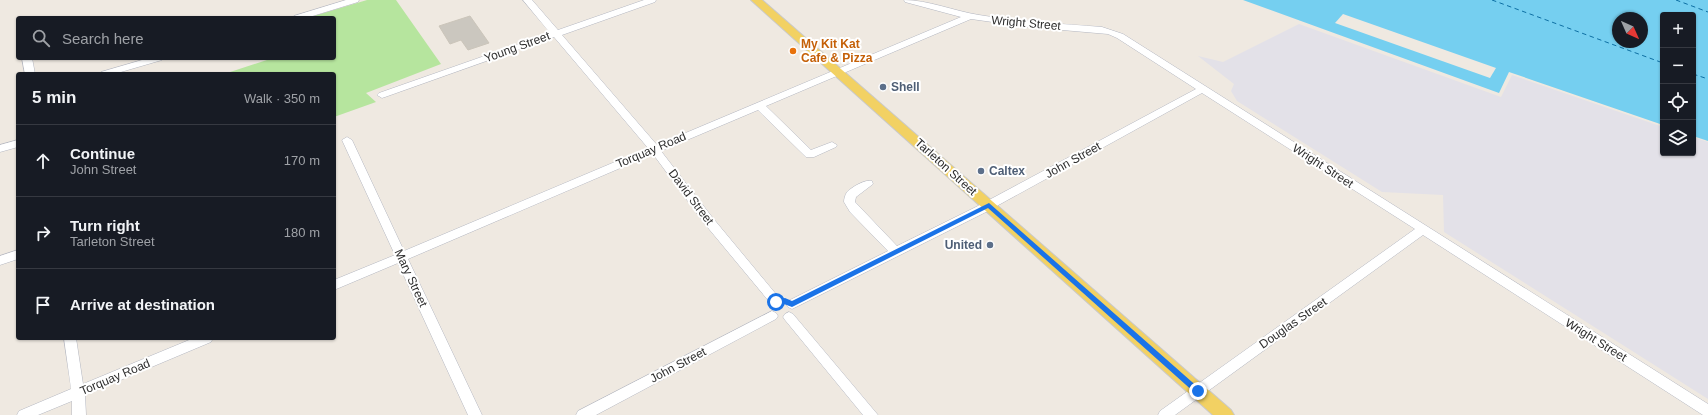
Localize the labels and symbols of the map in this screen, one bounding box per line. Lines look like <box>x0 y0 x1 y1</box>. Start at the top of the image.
north arrow <box>1612 12 1648 48</box>
street label: Wright Street <box>991 13 1062 33</box>
street label: Young Street <box>482 28 552 65</box>
place label: My Kit Kat Cafe & Pizza <box>801 37 873 65</box>
marker: My Kit Kat Cafe & Pizza <box>788 46 798 56</box>
place label: Shell <box>891 80 920 94</box>
marker: Shell <box>878 82 888 92</box>
street label: Torquay Road <box>614 129 688 171</box>
street label: Tarleton Street <box>912 136 980 199</box>
street label: John Street <box>1043 139 1104 181</box>
street label: Wright Street <box>1290 141 1357 191</box>
place label: Caltex <box>989 164 1025 178</box>
street label: David Street <box>666 166 717 228</box>
marker: Caltex <box>976 166 986 176</box>
place label: United <box>945 238 982 252</box>
marker: United <box>985 240 995 250</box>
street label: Mary Street <box>392 247 431 310</box>
route start <box>767 293 785 311</box>
street label: Douglas Street <box>1256 294 1330 352</box>
street label: Wright Street <box>1563 316 1630 365</box>
street label: John Street <box>648 344 709 386</box>
street label: Torquay Road <box>78 356 152 398</box>
route end <box>1189 382 1207 400</box>

